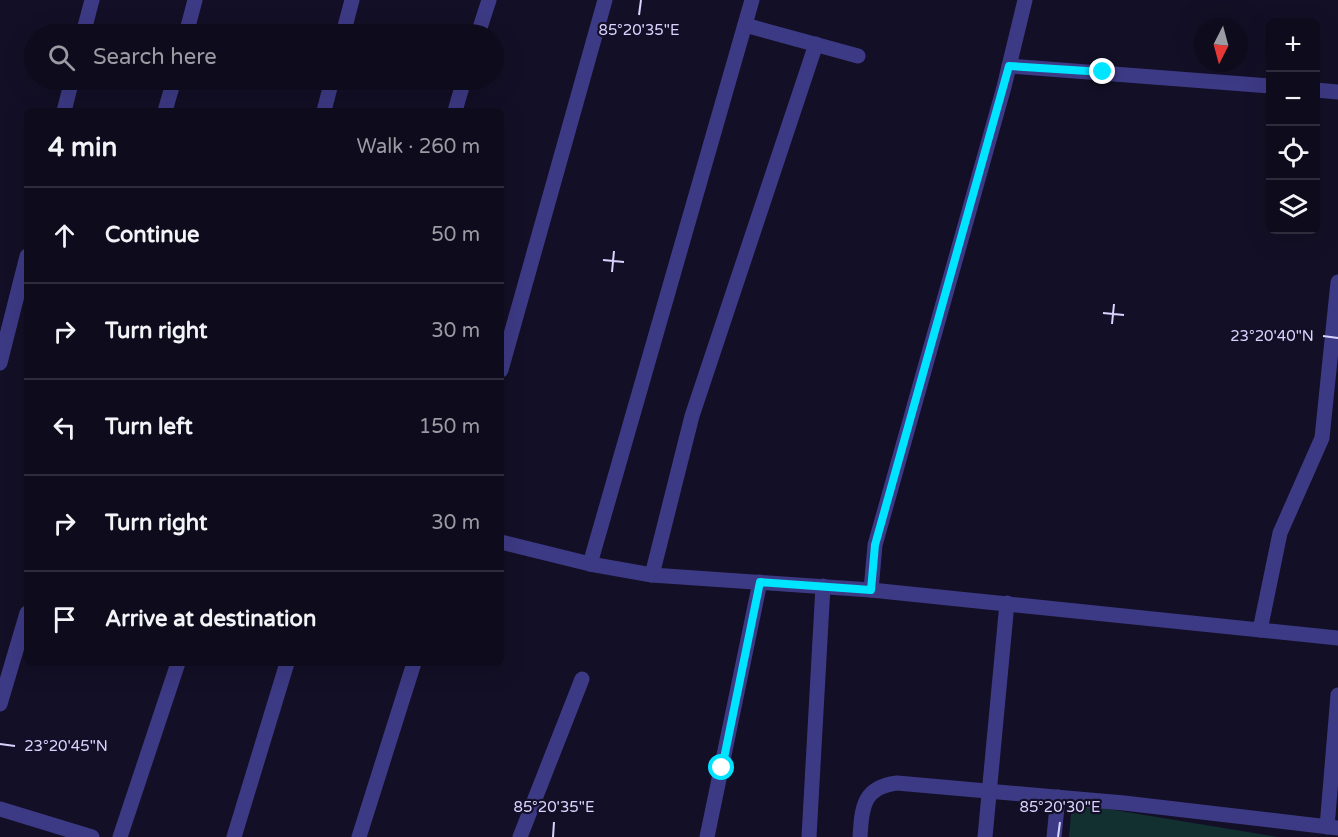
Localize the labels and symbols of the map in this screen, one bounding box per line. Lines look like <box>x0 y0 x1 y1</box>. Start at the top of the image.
north arrow <box>1194 18 1248 72</box>
text: 85°20'35"E <box>599 21 679 39</box>
route end <box>1089 58 1115 84</box>
text: 23°20'40"N <box>1230 327 1314 345</box>
text: 23°20'45"N <box>24 737 108 755</box>
route start <box>708 754 734 780</box>
text: 85°20'35"E <box>514 798 594 816</box>
text: 85°20'30"E <box>1020 798 1100 816</box>

